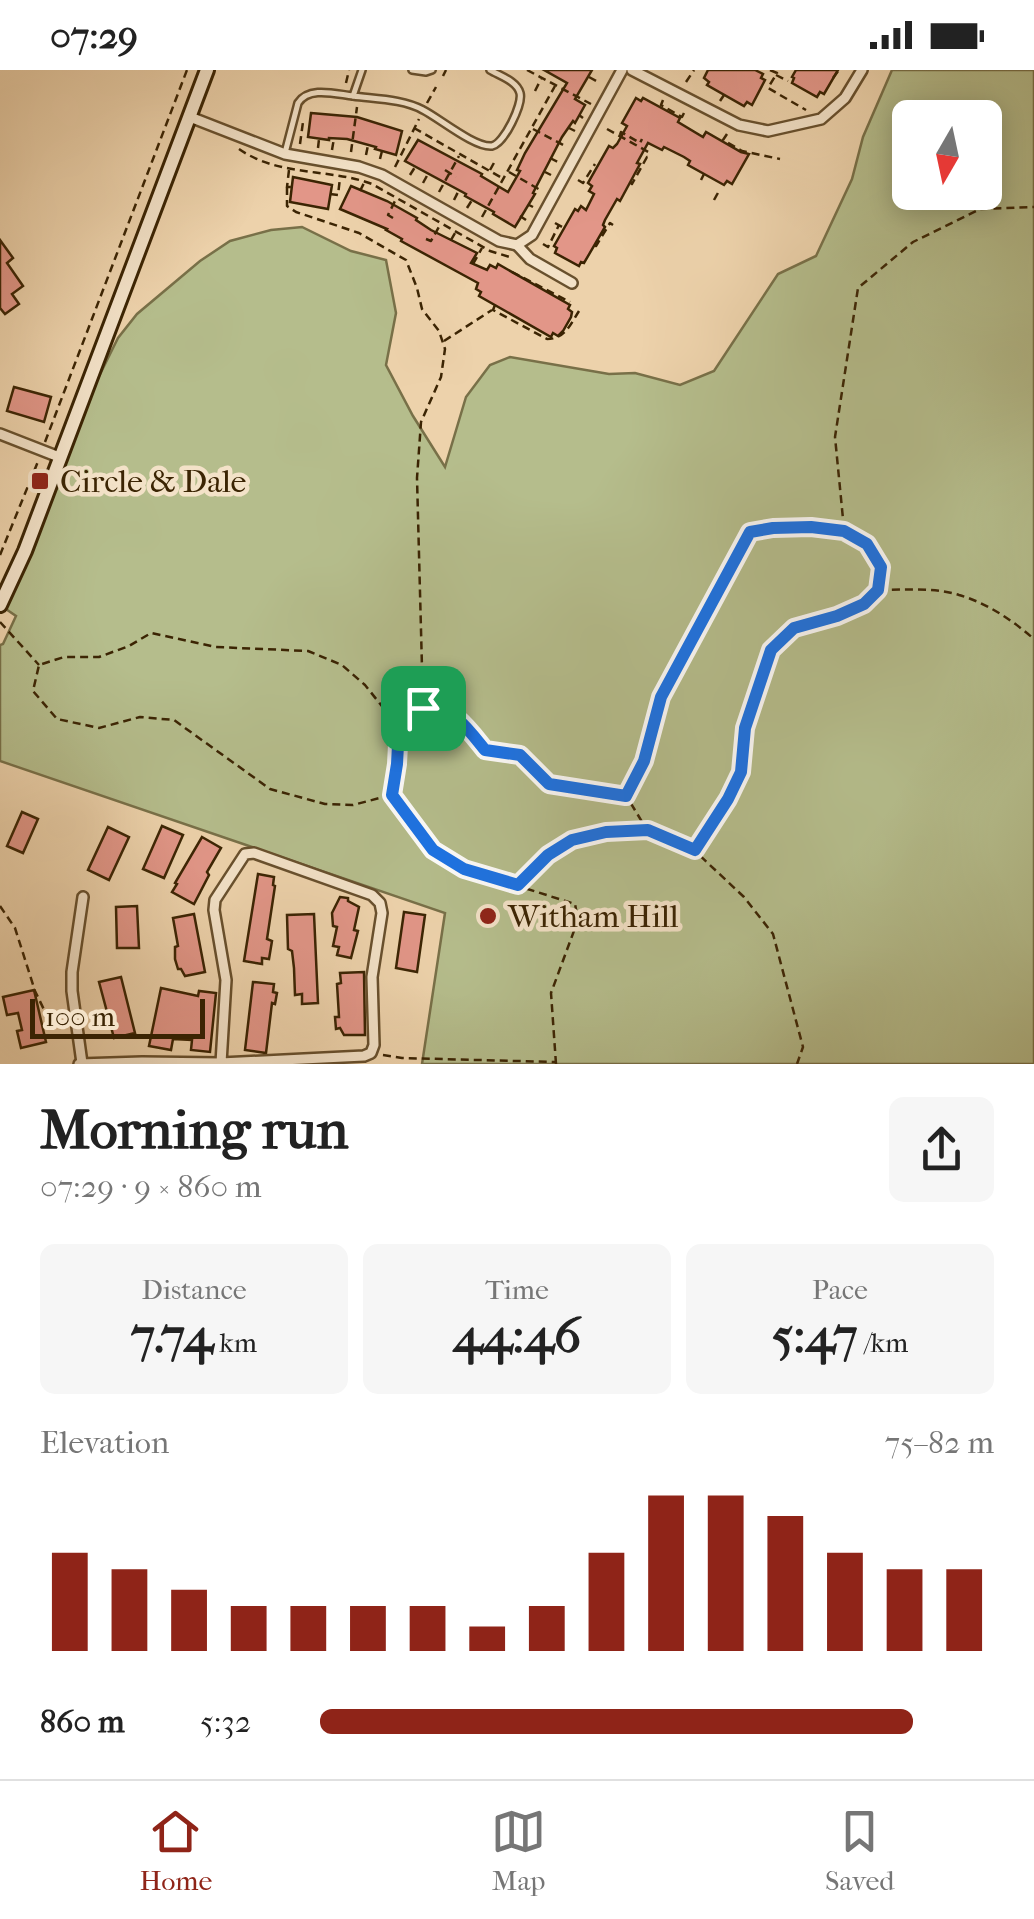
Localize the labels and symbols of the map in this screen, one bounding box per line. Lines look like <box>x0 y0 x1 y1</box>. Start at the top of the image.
north arrow <box>892 100 1002 210</box>
place label: Circle & Dale <box>60 463 247 500</box>
marker: Circle & Dale <box>29 470 51 492</box>
pin <box>381 666 466 751</box>
place label: Witham Hill <box>507 898 679 935</box>
marker: Witham Hill <box>477 905 499 927</box>
scale bar <box>30 994 205 1038</box>

